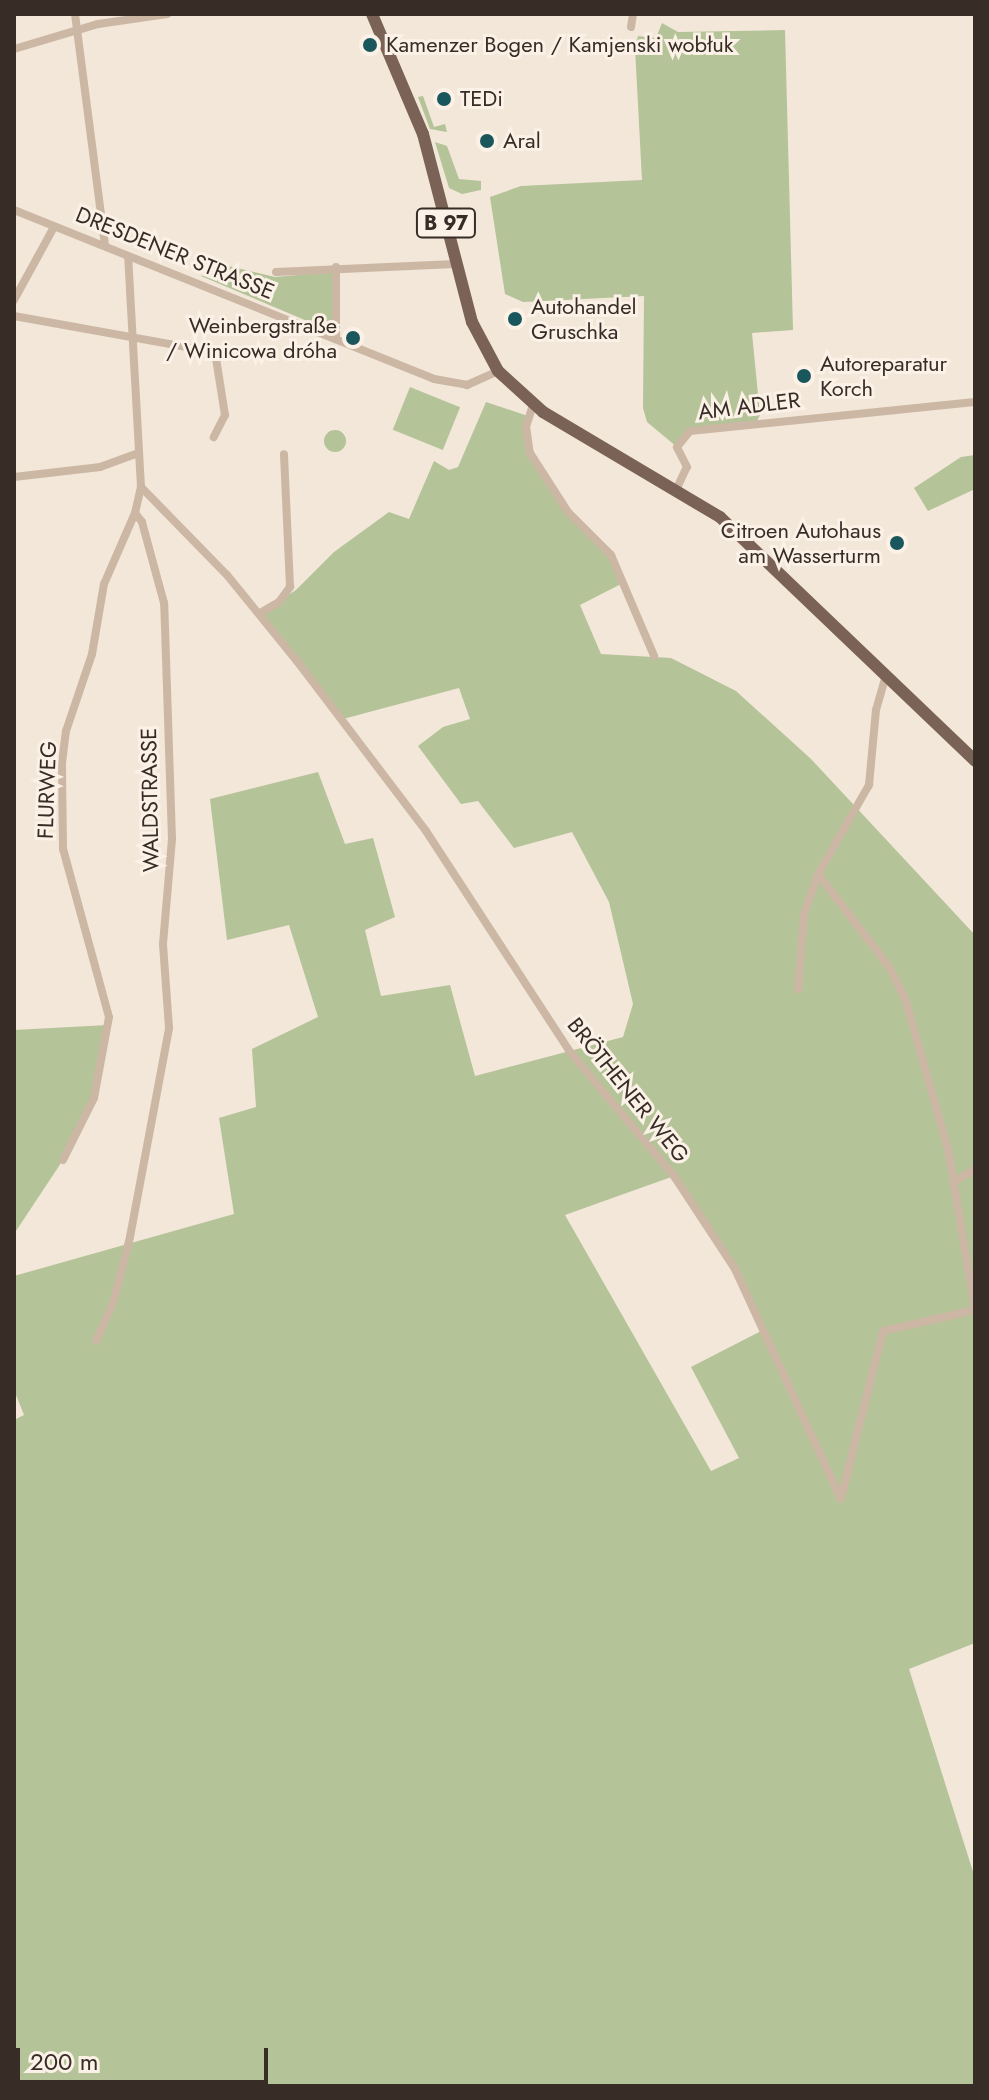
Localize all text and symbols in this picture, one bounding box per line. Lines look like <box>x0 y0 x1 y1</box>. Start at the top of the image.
place label: Kamenzer Bogen / Kamjenski wobłuk <box>386 32 733 58</box>
marker: Kamenzer Bogen / Kamjenski wobłuk <box>361 36 379 54</box>
place label: TEDi <box>460 86 503 112</box>
marker: TEDi <box>435 90 453 108</box>
place label: Aral <box>503 128 541 154</box>
marker: Aral <box>478 132 496 150</box>
street label: DRESDENER STRASSE <box>72 201 278 305</box>
road number: B 97 <box>414 207 478 239</box>
place label: Autohandel Gruschka <box>531 293 637 344</box>
marker: Autohandel Gruschka <box>506 310 524 328</box>
place label: Weinbergstraße / Winicowa dróha <box>166 312 337 364</box>
marker: Weinbergstraße / Winicowa dróha <box>344 329 362 347</box>
place label: Autoreparatur Korch <box>820 350 947 402</box>
marker: Autoreparatur Korch <box>795 367 813 385</box>
street label: AM ADLER <box>696 387 802 425</box>
place label: Citroen Autohaus am Wasserturm <box>721 517 881 568</box>
marker: Citroen Autohaus am Wasserturm <box>888 534 906 552</box>
street label: WALDSTRASSE <box>136 728 164 872</box>
street label: FLURWEG <box>32 741 62 839</box>
street label: BRÖTHENER WEG <box>562 1012 694 1168</box>
scale bar <box>20 2032 272 2082</box>
text: 200 m <box>30 2044 98 2079</box>

